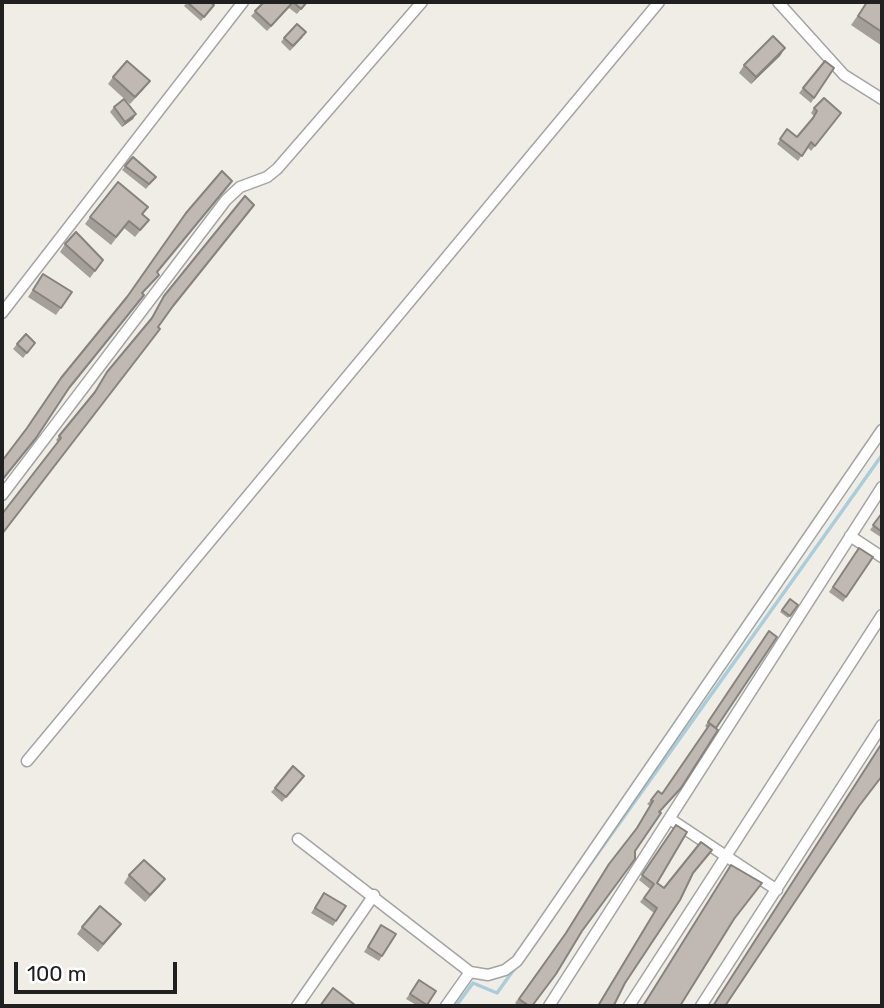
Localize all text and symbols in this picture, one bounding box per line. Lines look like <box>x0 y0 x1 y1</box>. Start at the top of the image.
scale bar <box>18 948 180 992</box>
text: 100 m <box>27 961 86 986</box>

